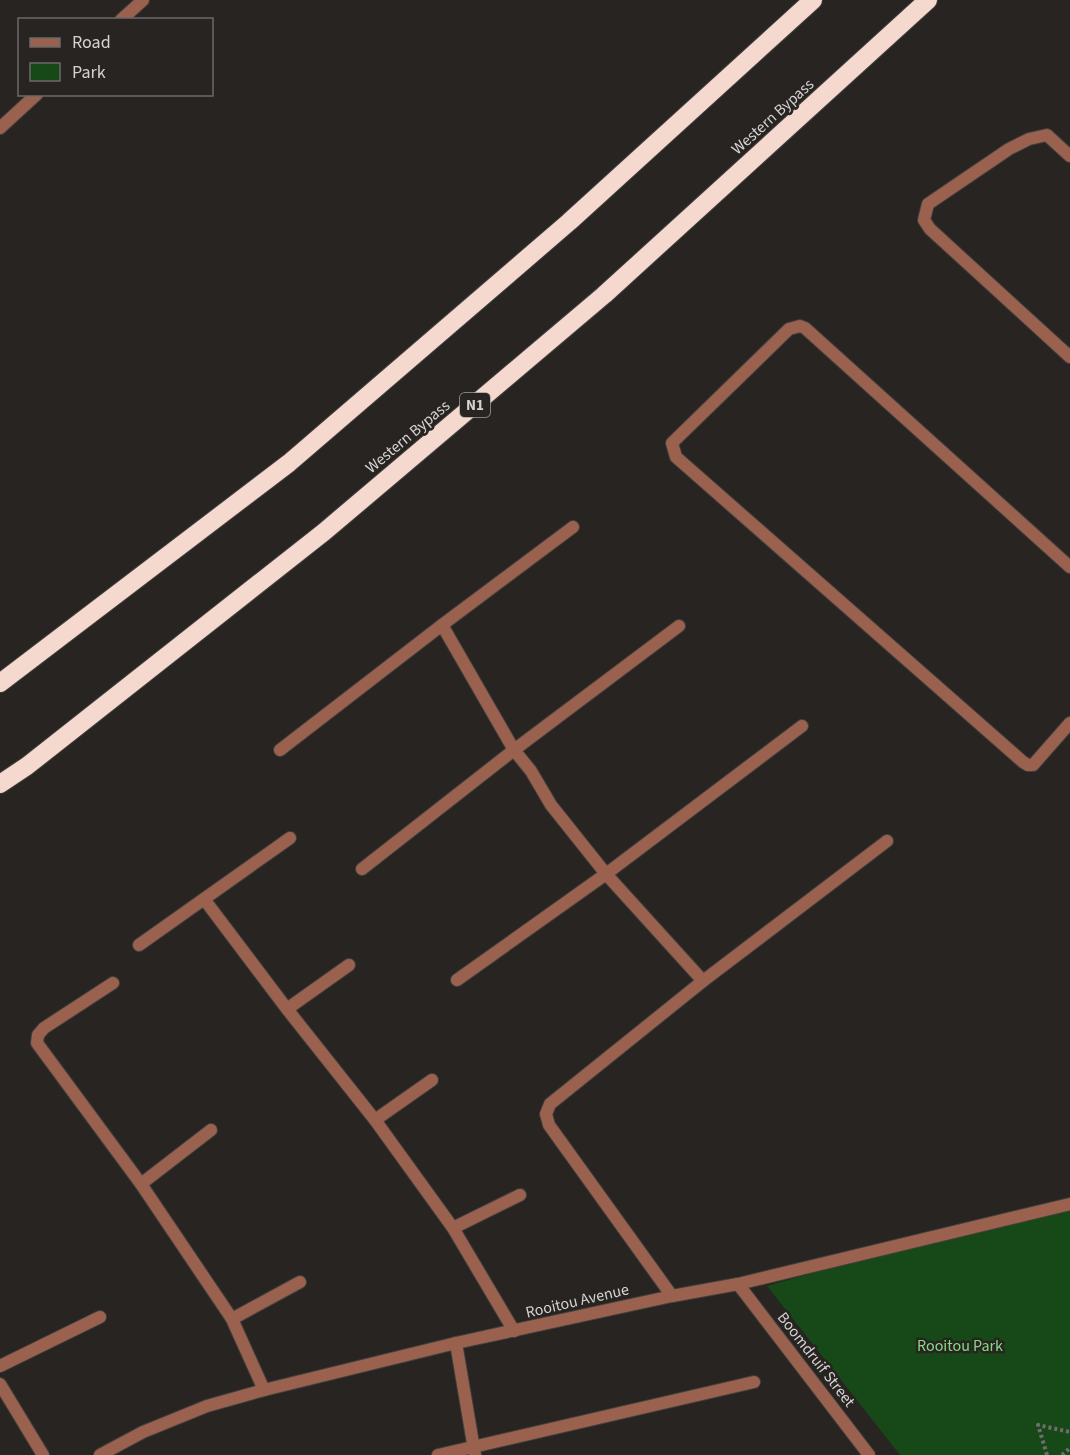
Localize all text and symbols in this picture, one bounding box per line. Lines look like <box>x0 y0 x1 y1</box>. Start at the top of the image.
legend <box>18 18 213 96</box>
text: Road <box>72 30 111 55</box>
text: Park <box>72 60 106 85</box>
street label: Western Bypass <box>727 73 819 160</box>
road number: N1 <box>460 393 490 417</box>
street label: Western Bypass <box>361 395 455 479</box>
street label: Rooitou Avenue <box>523 1278 631 1324</box>
street label: Boomdruif Street <box>772 1308 861 1412</box>
park label: Rooitou Park <box>917 1335 1003 1357</box>

